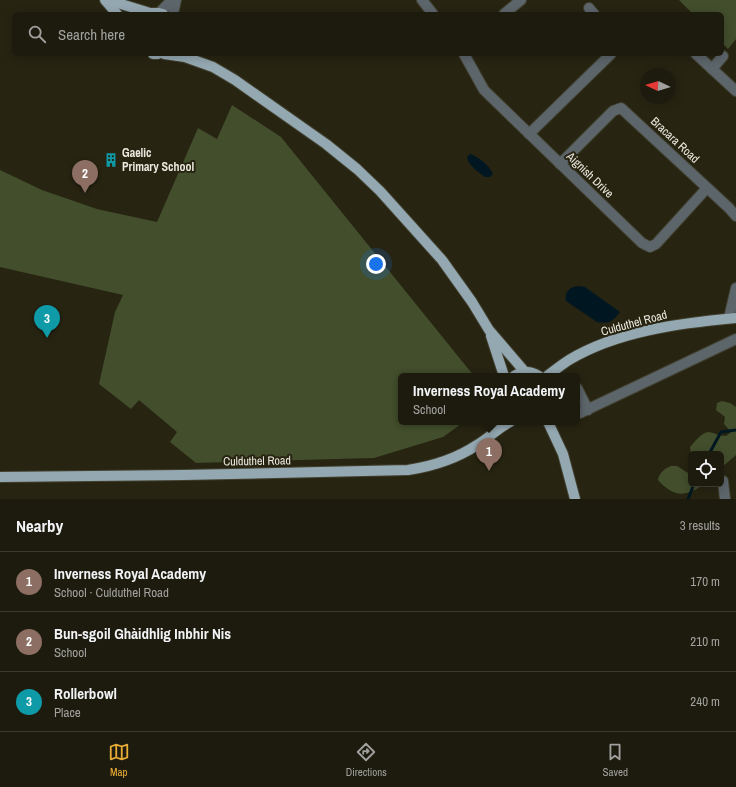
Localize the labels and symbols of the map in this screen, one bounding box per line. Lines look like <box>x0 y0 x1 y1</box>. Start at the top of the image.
north arrow <box>640 68 676 104</box>
street label: Bracara Road <box>647 113 703 167</box>
place label: Gaelic Primary School <box>122 145 194 175</box>
street label: Aignish Drive <box>562 148 617 201</box>
building icon: Gaelic Primary School <box>103 152 119 168</box>
pin: 2 <box>72 160 98 193</box>
your location <box>366 254 386 274</box>
pin: 3 <box>34 305 60 338</box>
street label: Culduthel Road <box>599 306 669 340</box>
pin: 1 <box>476 438 502 471</box>
street label: Culduthel Road <box>223 452 291 470</box>

